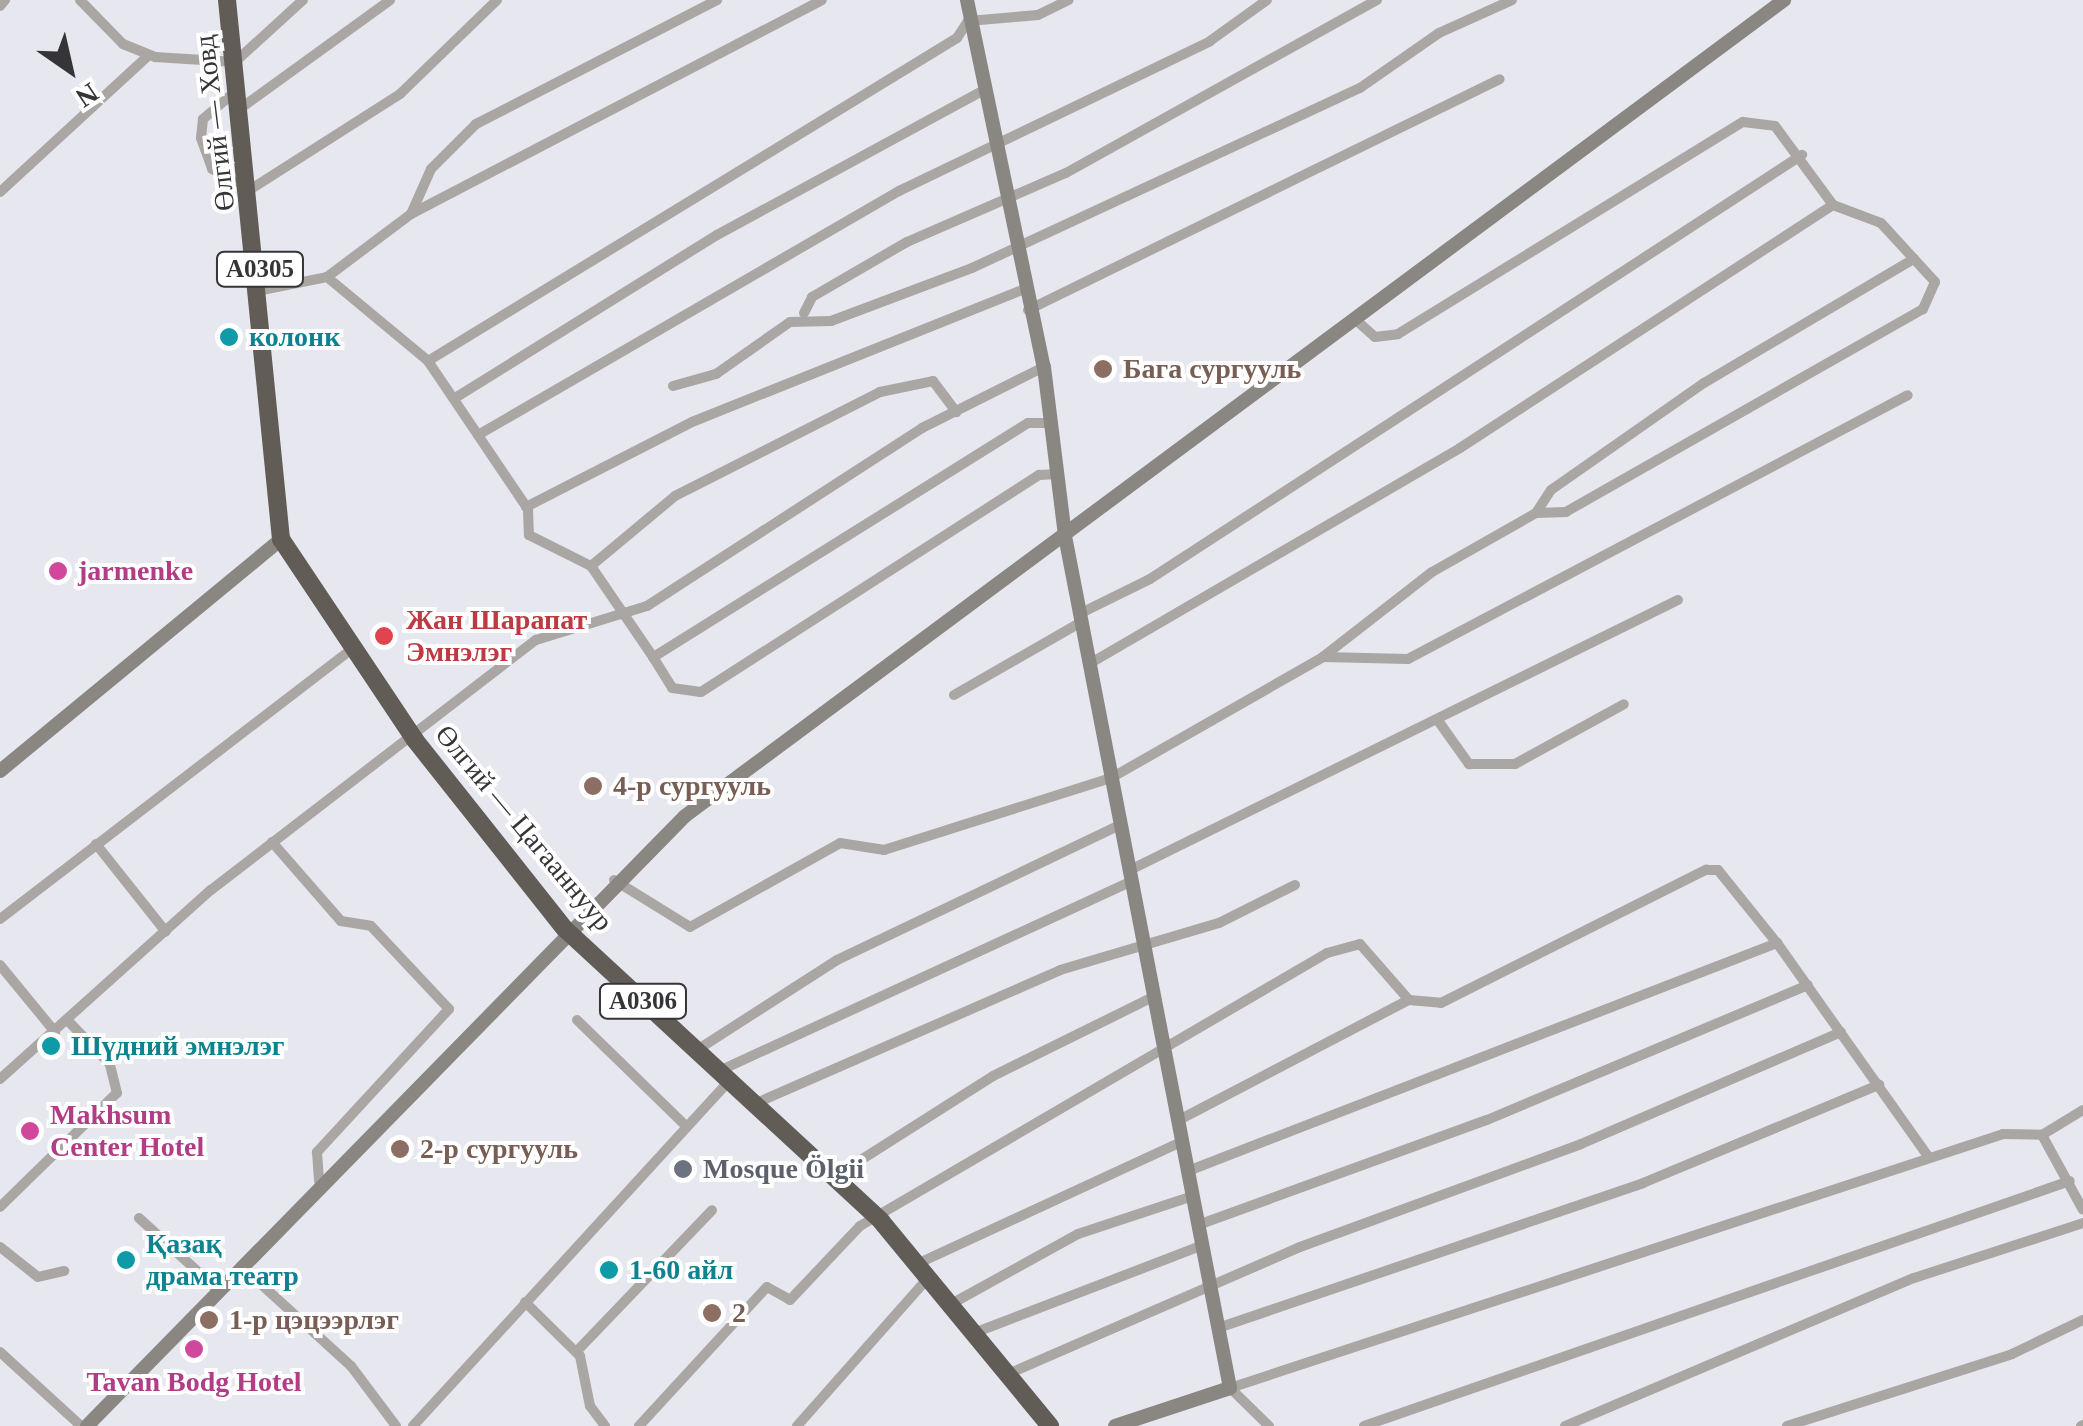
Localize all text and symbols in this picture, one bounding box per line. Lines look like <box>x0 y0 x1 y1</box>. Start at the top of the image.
north arrow <box>20 20 120 120</box>
street label: Өлгий — Ховд <box>188 33 242 213</box>
text: N <box>70 77 104 114</box>
road number: A0305 <box>215 249 305 289</box>
place label: колонк <box>249 320 340 354</box>
marker: колонк <box>218 326 240 348</box>
place label: Бага сургууль <box>1123 352 1301 386</box>
marker: Бага сургууль <box>1092 358 1114 380</box>
place label: jarmenke <box>78 554 193 588</box>
marker: jarmenke <box>47 560 69 582</box>
place label: Жан Шарапат Эмнэлэг <box>406 603 587 669</box>
marker: Жан Шарапат Эмнэлэг <box>371 623 397 649</box>
street label: Өлгий — Цагааннуур <box>428 718 620 938</box>
place label: 4-р сургууль <box>613 769 771 803</box>
marker: 4-р сургууль <box>582 775 604 797</box>
road number: A0306 <box>598 981 688 1021</box>
place label: Шүдний эмнэлэг <box>71 1029 284 1063</box>
marker: Шүдний эмнэлэг <box>40 1035 62 1057</box>
place label: Makhsum Center Hotel <box>50 1098 205 1164</box>
marker: Makhsum Center Hotel <box>19 1120 41 1142</box>
place label: 2-р сургууль <box>420 1132 578 1166</box>
marker: 2-р сургууль <box>389 1138 411 1160</box>
place label: Mosque Ölgii <box>703 1152 864 1186</box>
marker: Mosque Ölgii <box>672 1158 694 1180</box>
place label: Қазақ драма театр <box>146 1227 299 1293</box>
marker: Қазақ драма театр <box>115 1249 137 1271</box>
place label: 1-60 айл <box>629 1253 733 1287</box>
marker: 1-60 айл <box>598 1259 620 1281</box>
place label: 2 <box>732 1296 746 1330</box>
marker: 2 <box>701 1302 723 1324</box>
place label: 1-р цэцээрлэг <box>229 1303 399 1337</box>
marker: 1-р цэцээрлэг <box>198 1309 220 1331</box>
marker: Tavan Bodg Hotel <box>183 1338 205 1360</box>
place label: Tavan Bodg Hotel <box>86 1365 302 1399</box>

